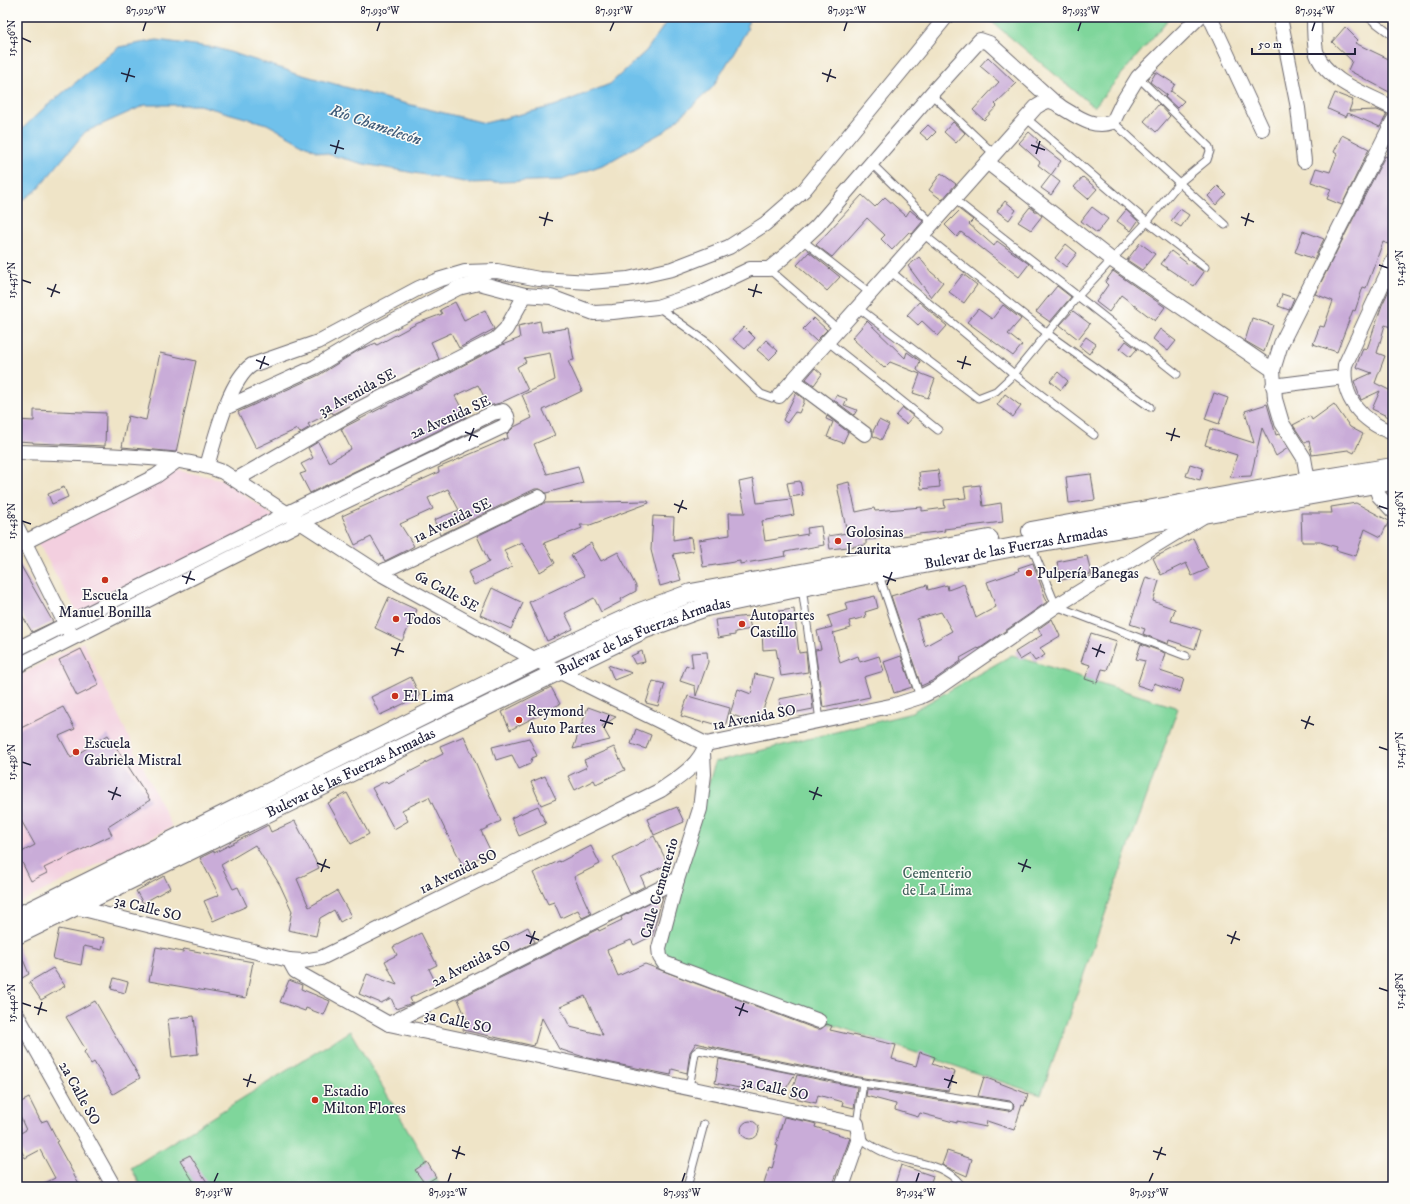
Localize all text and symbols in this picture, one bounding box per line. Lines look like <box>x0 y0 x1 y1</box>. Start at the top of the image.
text: 87.929°W <box>126 5 167 17</box>
text: 87.930°W <box>360 5 400 17</box>
text: 87.931°W <box>595 5 634 17</box>
text: 87.932°W <box>828 5 867 17</box>
text: 87.933°W <box>1062 5 1101 17</box>
text: 87.934°W <box>1295 5 1336 17</box>
text: 15.436°N <box>6 20 18 56</box>
scale bar <box>1252 30 1355 56</box>
text: 50 m <box>1258 37 1282 52</box>
water label: Río Chamelecón <box>326 100 424 150</box>
text: 15.435°N <box>1394 250 1406 286</box>
text: 15.437°N <box>6 262 18 298</box>
street label: 3a Avenida SE <box>315 364 399 421</box>
street label: 2a Avenida SE <box>407 391 494 444</box>
text: 15.436°N <box>1394 491 1406 527</box>
street label: 1a Avenida SE <box>410 493 495 547</box>
text: 15.438°N <box>6 503 18 539</box>
street label: Bulevar de las Fuerzas Armadas <box>923 522 1109 574</box>
place label: Golosinas Laurita <box>846 523 904 559</box>
marker: Golosinas Laurita <box>833 536 843 546</box>
place label: Pulpería Banegas <box>1037 564 1139 583</box>
street label: 6a Calle SE <box>411 566 483 617</box>
marker: Pulpería Banegas <box>1024 568 1034 578</box>
marker: Escuela Manuel Bonilla <box>100 575 110 585</box>
place label: Escuela Manuel Bonilla <box>59 586 152 622</box>
street label: Bulevar de las Fuerzas Armadas <box>554 593 732 680</box>
place label: Autopartes Castillo <box>750 606 814 642</box>
place label: Todos <box>404 610 441 629</box>
marker: Todos <box>391 614 401 624</box>
marker: Autopartes Castillo <box>737 619 747 629</box>
place label: El Lima <box>403 687 454 706</box>
marker: El Lima <box>390 691 400 701</box>
street label: 1a Avenida SO <box>711 700 797 735</box>
place label: Reymond Auto Partes <box>527 702 596 738</box>
marker: Reymond Auto Partes <box>514 715 524 725</box>
street label: Bulevar de las Fuerzas Armadas <box>263 724 438 822</box>
text: 15.437°N <box>1394 732 1406 768</box>
place label: Escuela Gabriela Mistral <box>84 734 182 770</box>
text: 15.439°N <box>6 744 18 780</box>
marker: Escuela Gabriela Mistral <box>71 747 81 757</box>
street label: Calle Cementerio <box>636 836 683 941</box>
street label: 1a Avenida SO <box>416 844 500 898</box>
park label: Cementerio de La Lima <box>902 864 972 900</box>
street label: 3a Calle SO <box>112 891 183 926</box>
street label: 2a Avenida SO <box>428 935 514 991</box>
text: 15.438°N <box>1394 973 1406 1009</box>
text: 15.440°N <box>6 983 18 1023</box>
street label: 3a Calle SO <box>422 1005 493 1038</box>
street label: 2a Calle SO <box>54 1058 105 1129</box>
street label: 3a Calle SO <box>739 1072 810 1105</box>
place label: Estadio Milton Flores <box>323 1082 406 1118</box>
marker: Estadio Milton Flores <box>310 1095 320 1105</box>
text: 87.931°W <box>195 1187 234 1199</box>
text: 87.932°W <box>429 1187 468 1199</box>
text: 87.933°W <box>663 1187 702 1199</box>
text: 87.934°W <box>896 1187 937 1199</box>
text: 87.935°W <box>1130 1187 1169 1199</box>

